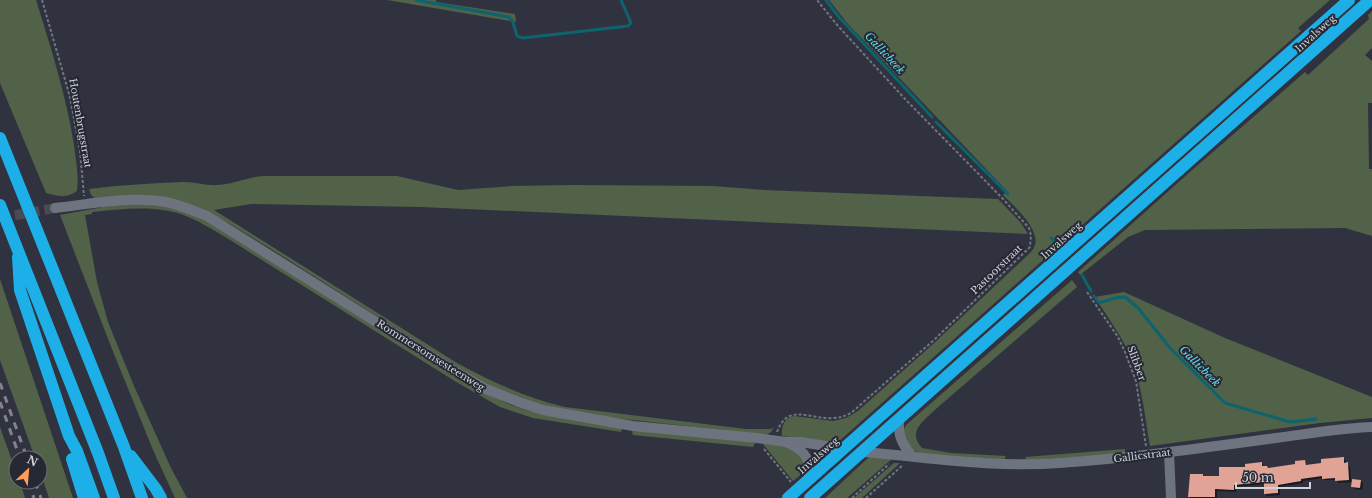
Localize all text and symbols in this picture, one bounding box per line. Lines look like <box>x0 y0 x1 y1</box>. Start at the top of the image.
street label: Invalsweg <box>1292 11 1339 55</box>
water label: Gallicbeek <box>862 29 908 77</box>
street label: Houtenbrugstraat <box>66 77 95 169</box>
street label: Invalsweg <box>1038 218 1085 262</box>
street label: Pastoorstraat <box>968 241 1025 297</box>
street label: Rommersomsesteenweg <box>374 317 488 395</box>
water label: Gallicbeek <box>1177 343 1224 390</box>
street label: Slibber <box>1124 344 1149 383</box>
street label: Invalsweg <box>795 433 842 477</box>
street label: Gallicstraat <box>1113 446 1172 465</box>
north arrow <box>8 450 48 490</box>
text: N <box>25 452 41 470</box>
scale bar <box>1236 464 1310 490</box>
text: 50 m <box>1242 470 1274 485</box>

